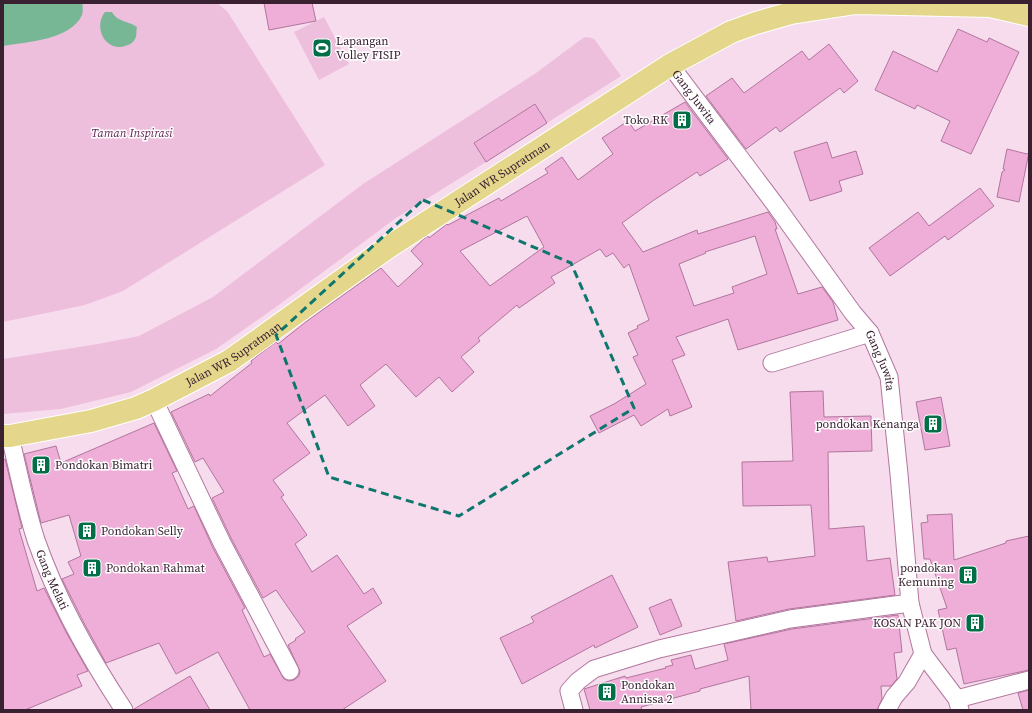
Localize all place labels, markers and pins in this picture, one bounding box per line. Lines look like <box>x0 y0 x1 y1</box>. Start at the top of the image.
place label: Lapangan Volley FISIP <box>336 33 401 63</box>
sports icon: Lapangan Volley FISIP <box>311 37 333 59</box>
building icon: Toko RK <box>671 109 693 131</box>
place label: Toko RK <box>624 112 668 128</box>
building icon: pondokan Kenanga <box>922 413 944 435</box>
place label: pondokan Kenanga <box>816 416 920 432</box>
building icon: Pondokan Bimatri <box>30 454 52 476</box>
place label: Pondokan Bimatri <box>55 457 153 473</box>
building icon: Pondokan Selly <box>76 520 98 542</box>
place label: Pondokan Selly <box>101 523 184 539</box>
building icon: Pondokan Rahmat <box>81 557 103 579</box>
place label: Pondokan Rahmat <box>106 560 205 576</box>
place label: pondokan Kemuning <box>898 560 954 590</box>
building icon: pondokan Kemuning <box>957 564 979 586</box>
building icon: KOSAN PAK JON <box>964 612 986 634</box>
place label: KOSAN PAK JON <box>873 615 961 631</box>
place label: Pondokan Annissa 2 <box>621 677 675 707</box>
building icon: Pondokan Annissa 2 <box>596 681 618 703</box>

